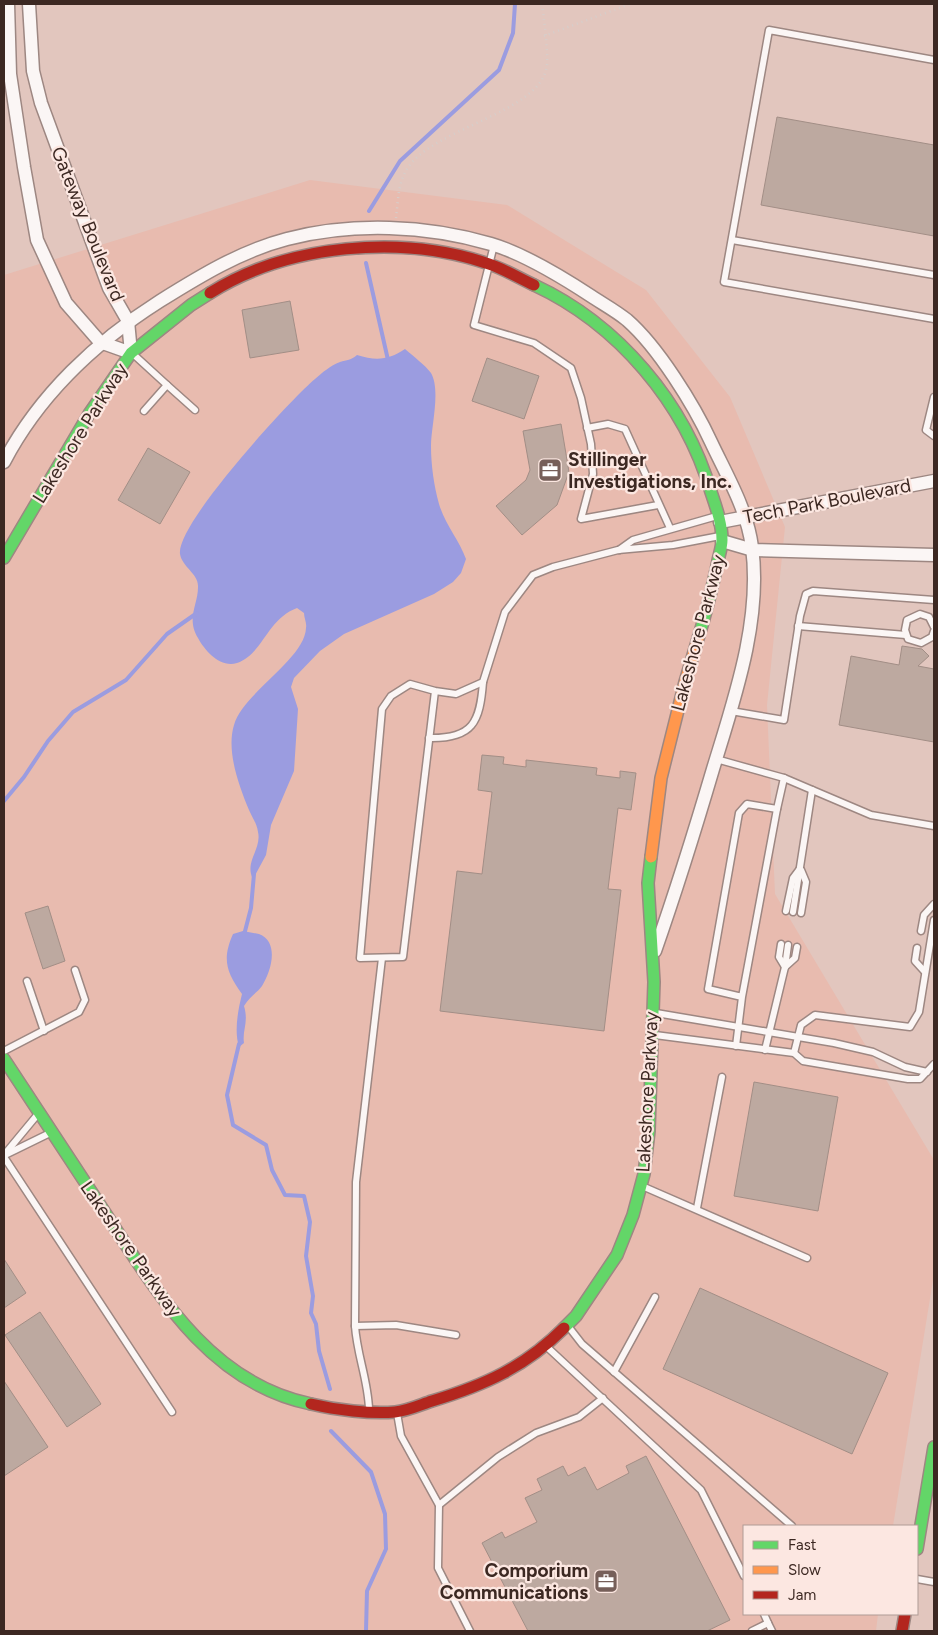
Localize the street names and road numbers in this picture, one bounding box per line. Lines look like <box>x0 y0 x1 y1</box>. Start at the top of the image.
street label: Gateway Boulevard <box>46 143 130 305</box>
street label: Lakeshore Parkway <box>28 359 132 507</box>
street label: Tech Park Boulevard <box>741 473 913 529</box>
street label: Lakeshore Parkway <box>666 552 730 714</box>
street label: Lakeshore Parkway <box>631 1011 663 1173</box>
street label: Lakeshore Parkway <box>75 1176 187 1322</box>

